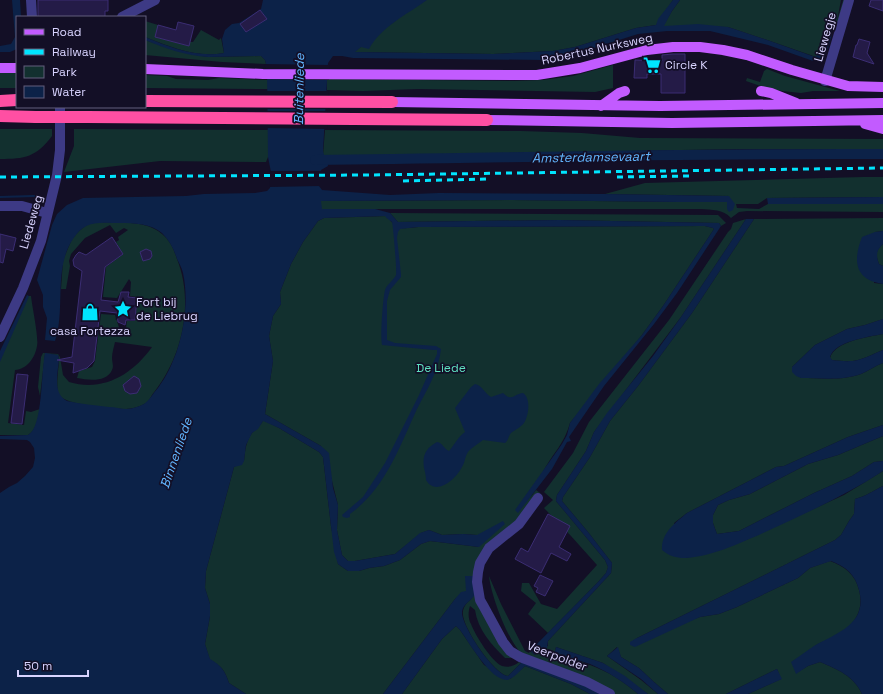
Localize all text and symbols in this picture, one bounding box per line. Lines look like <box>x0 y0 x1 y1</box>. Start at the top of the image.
street label: Liewegje <box>810 10 840 64</box>
legend <box>16 16 146 108</box>
text: Road <box>52 24 81 40</box>
street label: Robertus Nurksweg <box>540 29 654 69</box>
text: Railway <box>52 44 96 60</box>
water label: Buitenliede <box>290 52 308 125</box>
supermarket icon: Circle K <box>642 55 662 75</box>
place label: Circle K <box>665 57 708 73</box>
text: Park <box>52 64 77 80</box>
text: Water <box>52 84 86 100</box>
water label: Amsterdamsevaart <box>532 147 651 167</box>
street label: Liedeweg <box>16 193 46 251</box>
place label: Fort bij de Liebrug <box>136 294 198 324</box>
place icon: Fort bij de Liebrug <box>113 299 133 319</box>
shop icon: casa Fortezza <box>80 302 100 322</box>
place label: casa Fortezza <box>50 323 130 339</box>
park label: De Liede <box>416 360 466 376</box>
water label: Binnenliede <box>156 414 196 491</box>
street label: Veerpolder <box>525 637 590 675</box>
scale bar <box>18 652 88 678</box>
text: 50 m <box>24 658 52 674</box>

